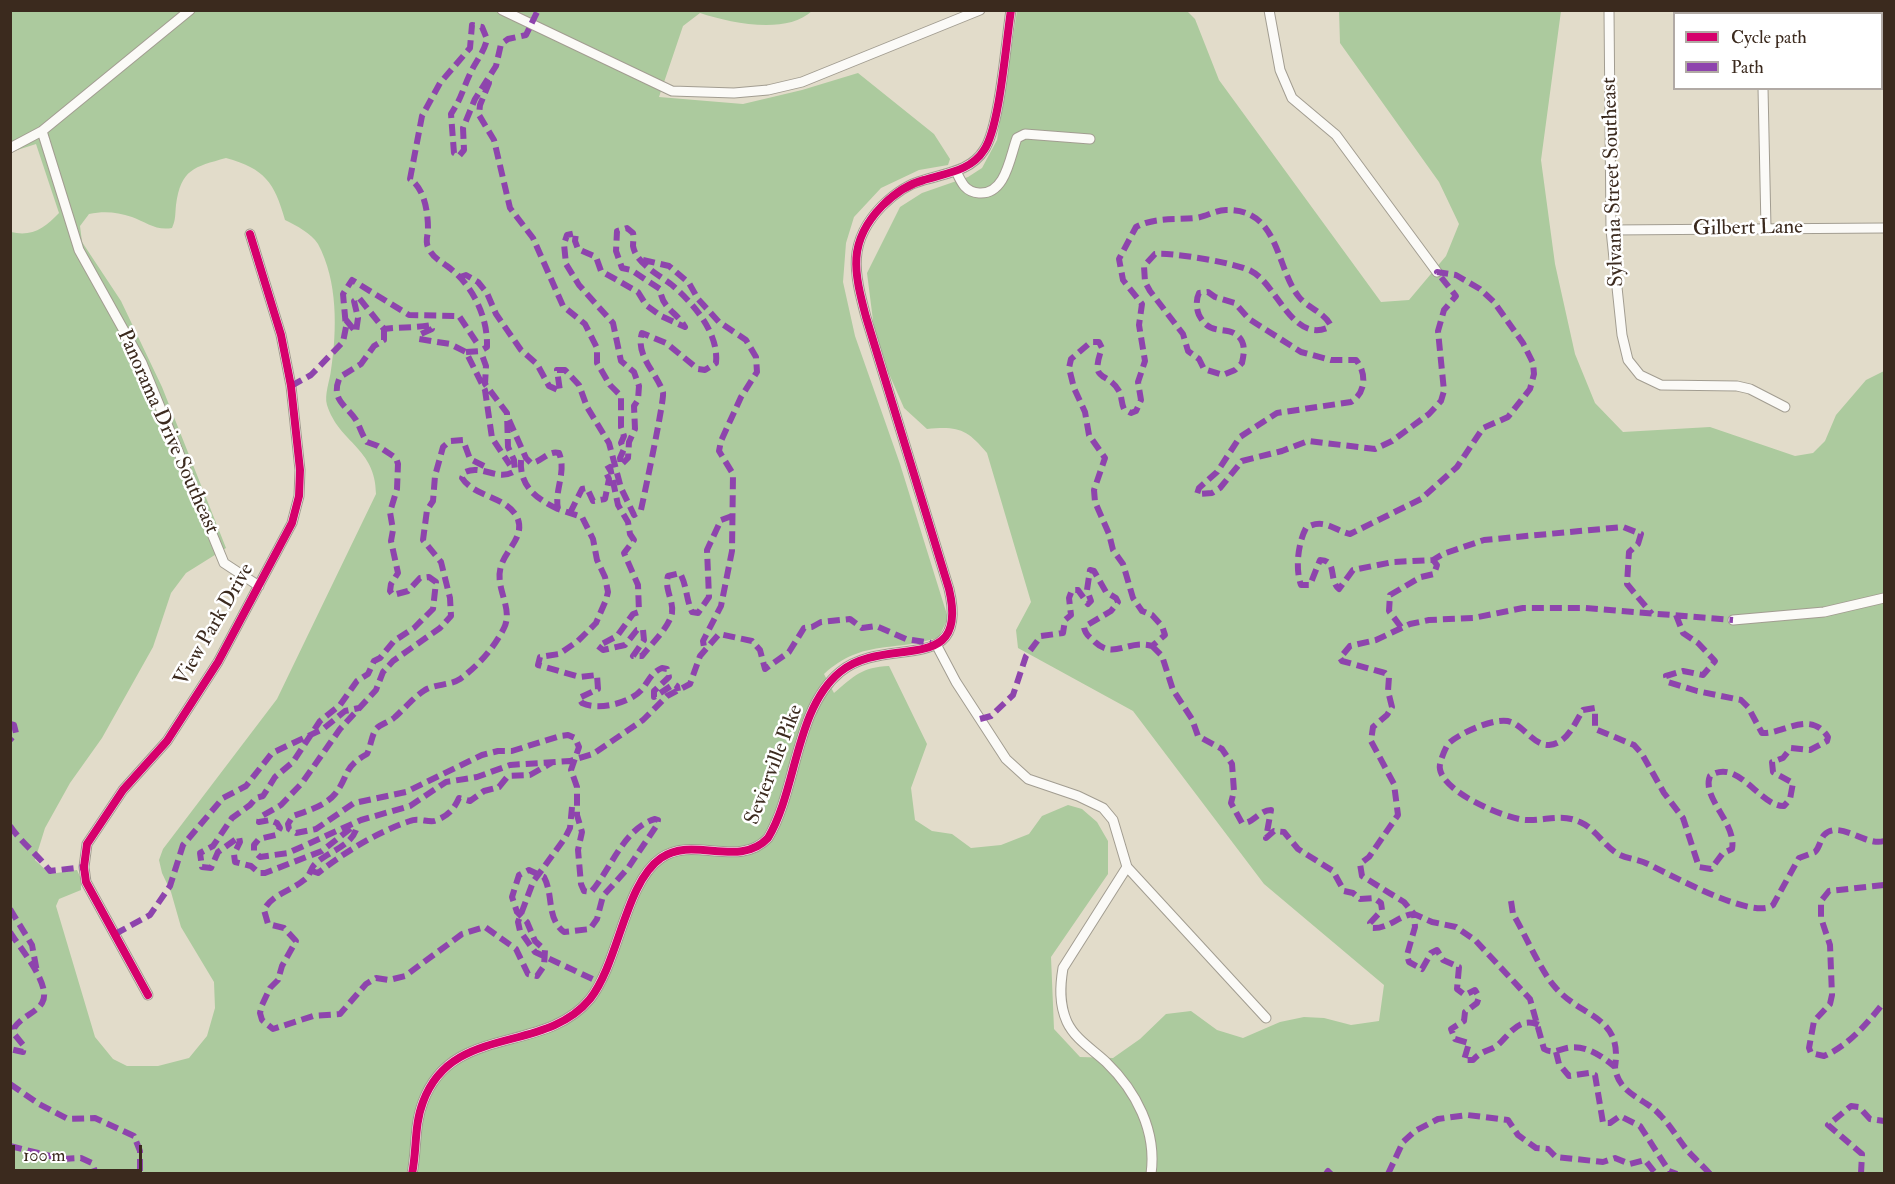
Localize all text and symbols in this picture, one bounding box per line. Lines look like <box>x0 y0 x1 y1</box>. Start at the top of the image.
legend <box>1673 12 1883 90</box>
text: Cycle path <box>1731 26 1807 49</box>
text: Path <box>1731 56 1764 79</box>
street label: Sylvania Street Southeast <box>1598 77 1630 287</box>
street label: Gilbert Lane <box>1693 215 1803 243</box>
street label: Panorama Drive Southeast <box>110 326 224 538</box>
street label: View Park Drive <box>170 559 260 691</box>
street label: Sevierville Pike <box>741 701 809 829</box>
scale bar <box>15 1133 146 1171</box>
text: 100 m <box>23 1144 66 1167</box>

